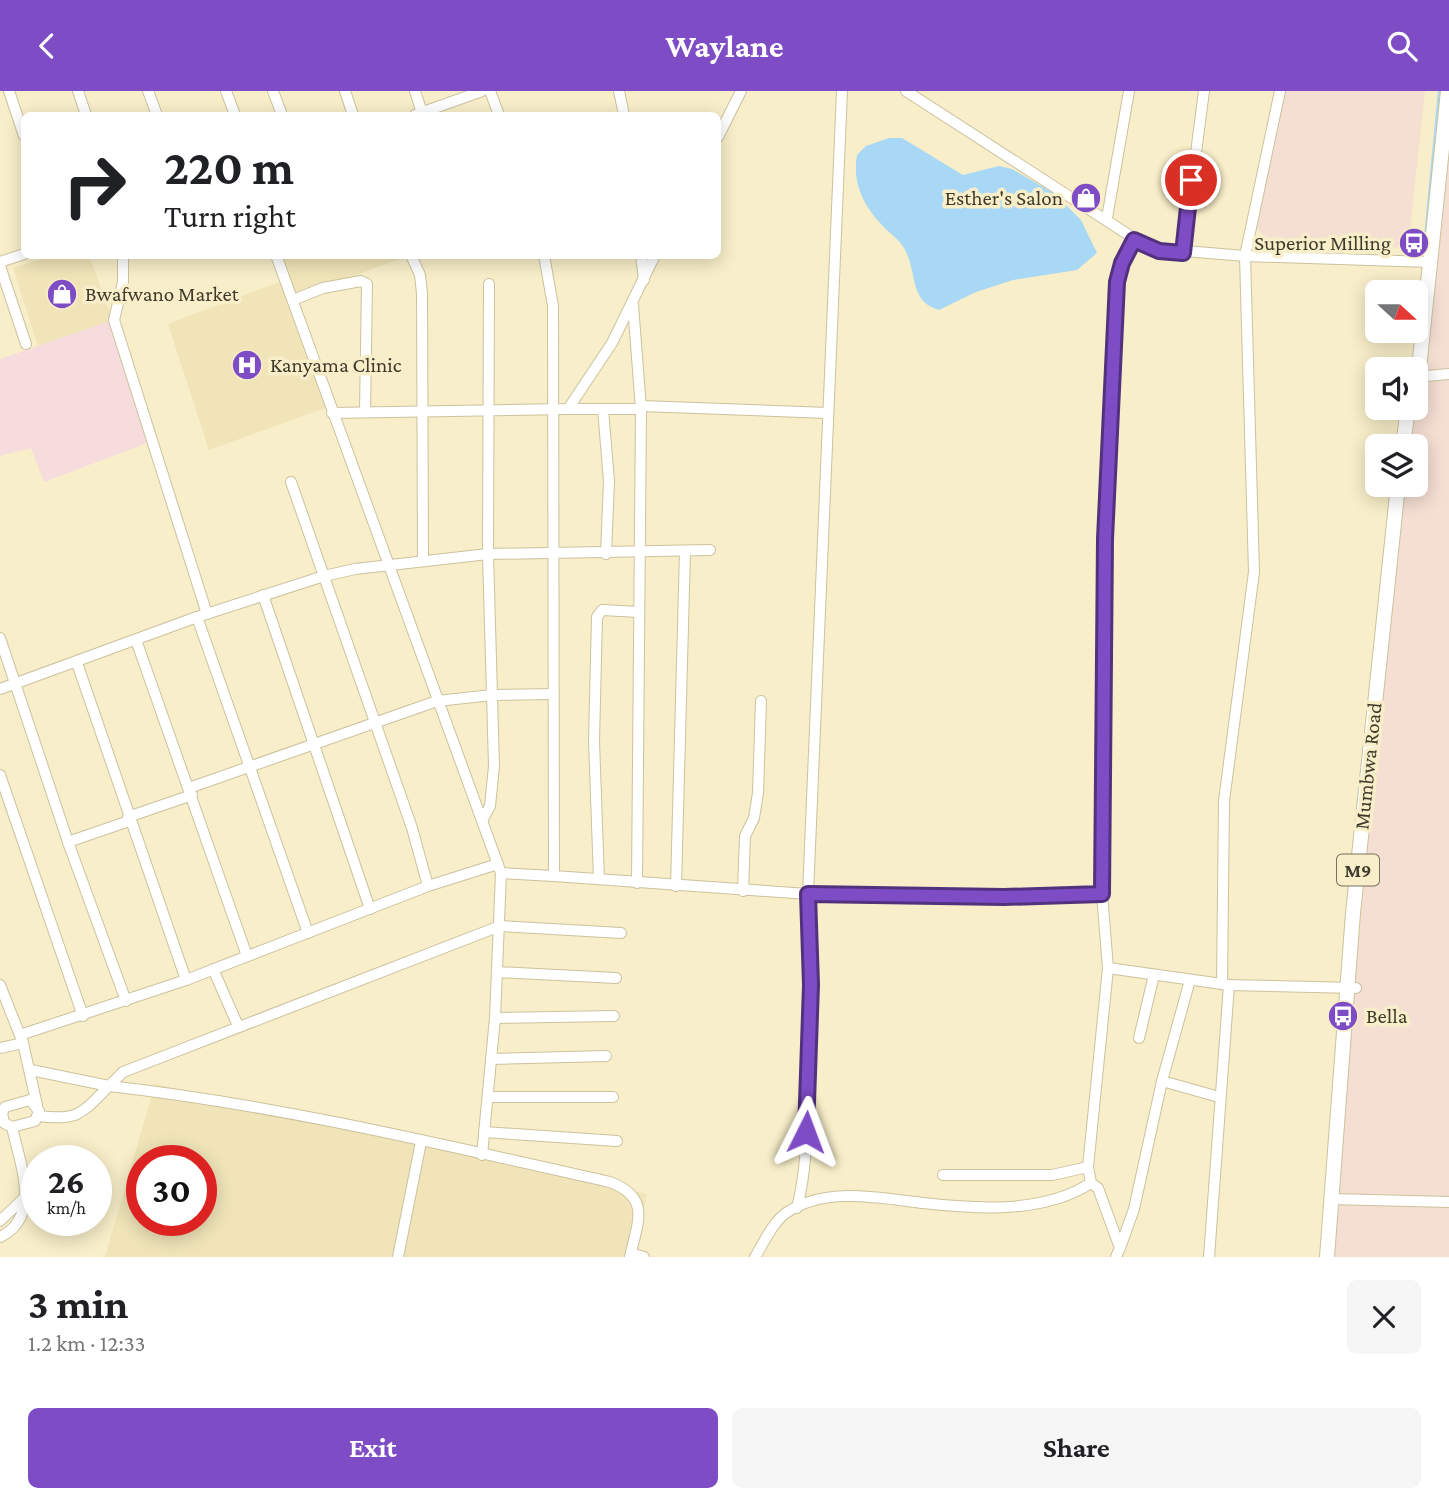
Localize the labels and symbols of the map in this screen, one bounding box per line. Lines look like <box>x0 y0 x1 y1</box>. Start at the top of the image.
pin <box>1161 150 1221 210</box>
shop icon: Esther's Salon <box>1069 181 1103 215</box>
place label: Esther's Salon <box>945 186 1063 210</box>
bus stop icon: Superior Milling <box>1397 226 1431 260</box>
place label: Superior Milling <box>1254 231 1391 255</box>
shop icon: Bwafwano Market <box>45 277 79 311</box>
north arrow <box>1365 280 1428 343</box>
place label: Bwafwano Market <box>85 282 240 306</box>
hospital icon: Kanyama Clinic <box>230 348 264 382</box>
place label: Kanyama Clinic <box>270 353 402 377</box>
street label: Mumbwa Road <box>1349 701 1387 831</box>
road number: M9 <box>1337 855 1379 885</box>
bus stop icon: Bella <box>1326 999 1360 1033</box>
place label: Bella <box>1366 1004 1408 1028</box>
position arrow <box>769 1095 843 1169</box>
speed limit sign: 30 <box>126 1145 217 1236</box>

